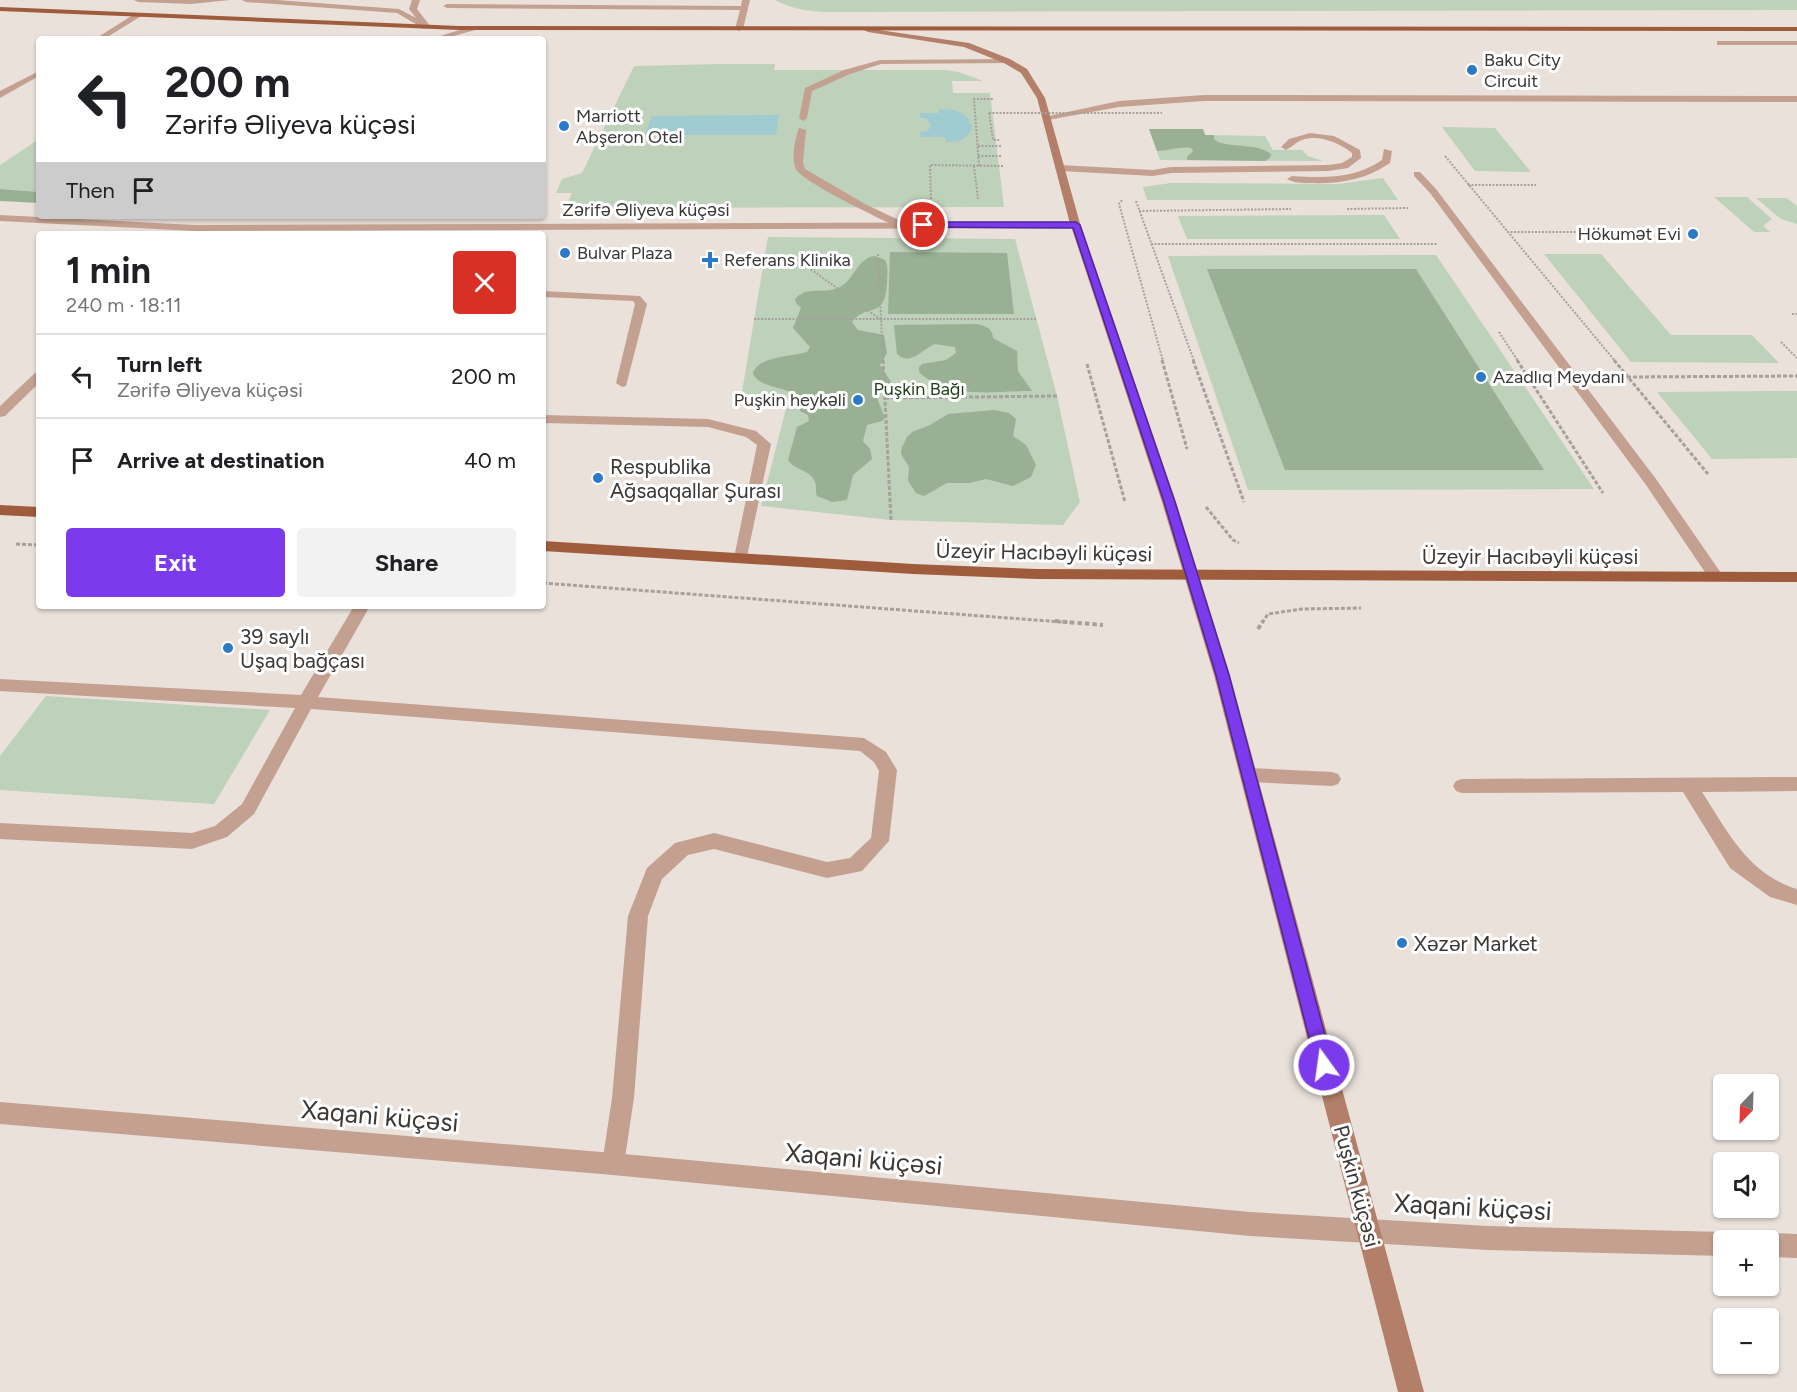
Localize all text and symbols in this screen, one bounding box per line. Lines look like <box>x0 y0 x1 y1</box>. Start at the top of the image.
place label: Baku City Circuit <box>1484 49 1561 92</box>
text: 200 m <box>165 57 290 108</box>
icon: left <box>66 60 144 138</box>
marker: Baku City Circuit <box>1465 63 1479 77</box>
place label: Marriott Abşeron Otel <box>576 105 683 148</box>
text: Zərifə Əliyeva küçəsi <box>165 108 416 141</box>
marker: Marriott Abşeron Otel <box>557 119 571 133</box>
icon: arrive <box>127 174 160 207</box>
text: Then <box>66 177 115 204</box>
street label: Zərifə Əliyeva küçəsi <box>562 199 730 221</box>
pin <box>897 199 948 250</box>
icon: arrive <box>906 208 939 241</box>
place label: Hökumət Evi <box>1577 223 1681 245</box>
marker: Hökumət Evi <box>1686 227 1700 241</box>
place label: Bulvar Plaza <box>577 242 672 264</box>
marker: Bulvar Plaza <box>558 246 572 260</box>
text: 1 min <box>66 249 151 292</box>
place label: Referans Klinika <box>724 249 851 271</box>
button: close <box>453 251 516 314</box>
marker: Referans Klinika <box>701 251 719 269</box>
text: 240 m · 18:11 <box>66 293 181 317</box>
text: Turn left <box>117 351 203 378</box>
icon: left <box>66 360 99 393</box>
text: 200 m <box>451 363 516 390</box>
place label: Azadlıq Meydanı <box>1493 366 1625 388</box>
marker: Azadlıq Meydanı <box>1474 370 1488 384</box>
text: Zərifə Əliyeva küçəsi <box>117 378 303 402</box>
park label: Puşkin Bağı <box>873 378 965 400</box>
place label: Puşkin heykəli <box>734 389 846 411</box>
marker: Puşkin heykəli <box>851 393 865 407</box>
icon: arrive <box>66 444 99 477</box>
text: Arrive at destination <box>117 447 325 474</box>
text: 40 m <box>464 447 516 474</box>
place label: Respublika Ağsaqqallar Şurası <box>610 454 781 503</box>
marker: Respublika Ağsaqqallar Şurası <box>591 471 605 485</box>
button: Exit <box>66 528 285 597</box>
button: Share <box>297 528 516 597</box>
street label: Üzeyir Hacıbəyli küçəsi <box>936 538 1152 566</box>
street label: Üzeyir Hacıbəyli küçəsi <box>1422 544 1638 569</box>
place label: 39 saylı Uşaq bağçası <box>240 624 365 673</box>
marker: 39 saylı Uşaq bağçası <box>221 641 235 655</box>
place label: Xəzər Market <box>1414 931 1538 956</box>
marker: Xəzər Market <box>1395 936 1409 950</box>
position arrow <box>1292 1033 1356 1097</box>
north arrow <box>1713 1074 1779 1140</box>
map controls <box>1713 1074 1779 1374</box>
street label: Xaqani küçəsi <box>300 1093 460 1139</box>
street label: Puşkin küçəsi <box>1329 1122 1385 1250</box>
street label: Xaqani küçəsi <box>784 1136 944 1182</box>
button: sound <box>1713 1152 1779 1218</box>
street label: Xaqani küçəsi <box>1393 1187 1553 1227</box>
button: + <box>1713 1230 1779 1296</box>
button: − <box>1713 1308 1779 1374</box>

